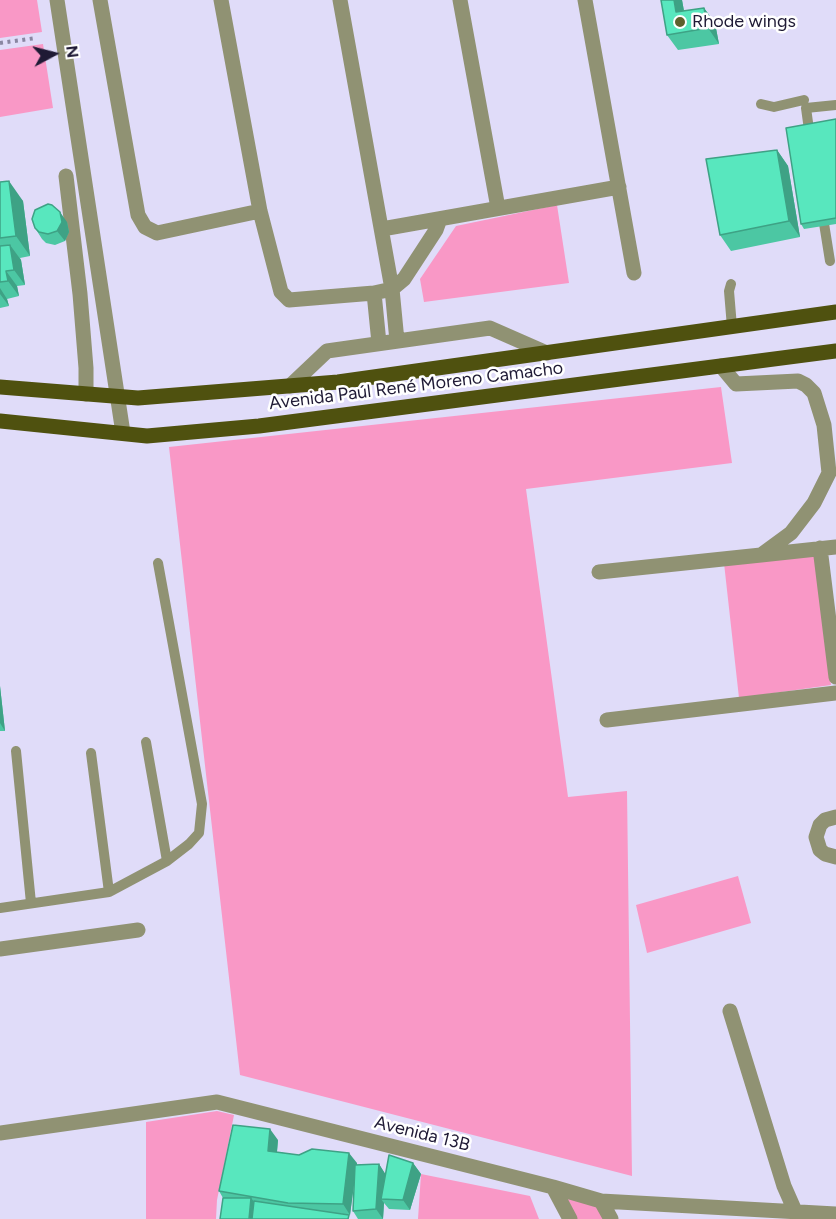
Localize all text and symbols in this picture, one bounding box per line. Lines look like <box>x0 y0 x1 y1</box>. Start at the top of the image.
place label: Rhode wings <box>692 11 796 33</box>
marker: Rhode wings <box>673 15 687 29</box>
north arrow <box>24 24 84 84</box>
text: N <box>62 44 83 59</box>
street label: Avenida Paúl René Moreno Camacho <box>268 357 564 415</box>
street label: Avenida 13B <box>372 1112 472 1156</box>

